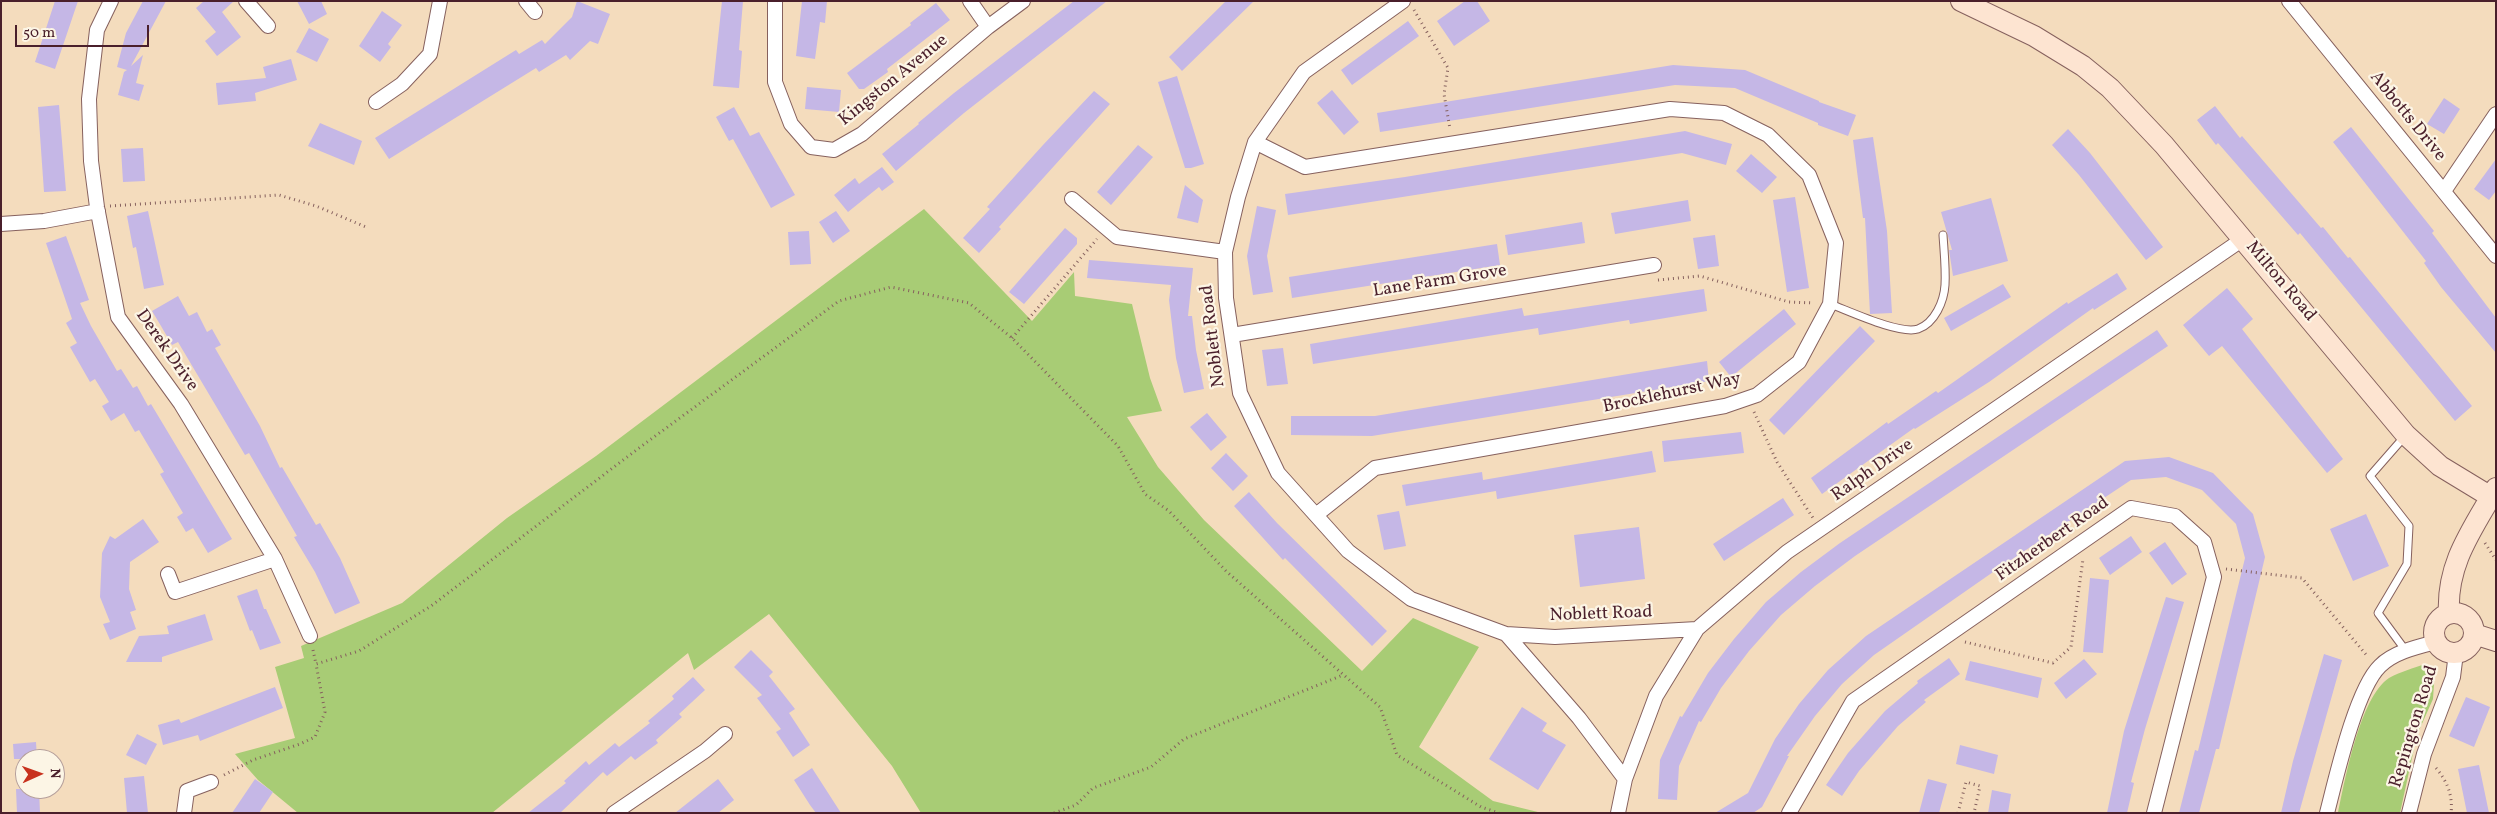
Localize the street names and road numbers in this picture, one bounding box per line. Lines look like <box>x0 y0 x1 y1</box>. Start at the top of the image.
street label: Kingston Avenue <box>835 30 953 132</box>
street label: Abbotts Drive <box>2364 68 2450 166</box>
street label: Milton Road <box>2240 237 2320 327</box>
street label: Lane Farm Grove <box>1372 261 1508 303</box>
street label: Noblett Road <box>1197 284 1231 388</box>
street label: Derek Drive <box>130 306 202 396</box>
street label: Brocklehurst Way <box>1601 369 1743 419</box>
street label: Ralph Drive <box>1828 435 1918 507</box>
street label: Fitzherbert Road <box>1992 493 2114 587</box>
street label: Noblett Road <box>1549 602 1653 628</box>
street label: Repington Road <box>2386 663 2444 791</box>

